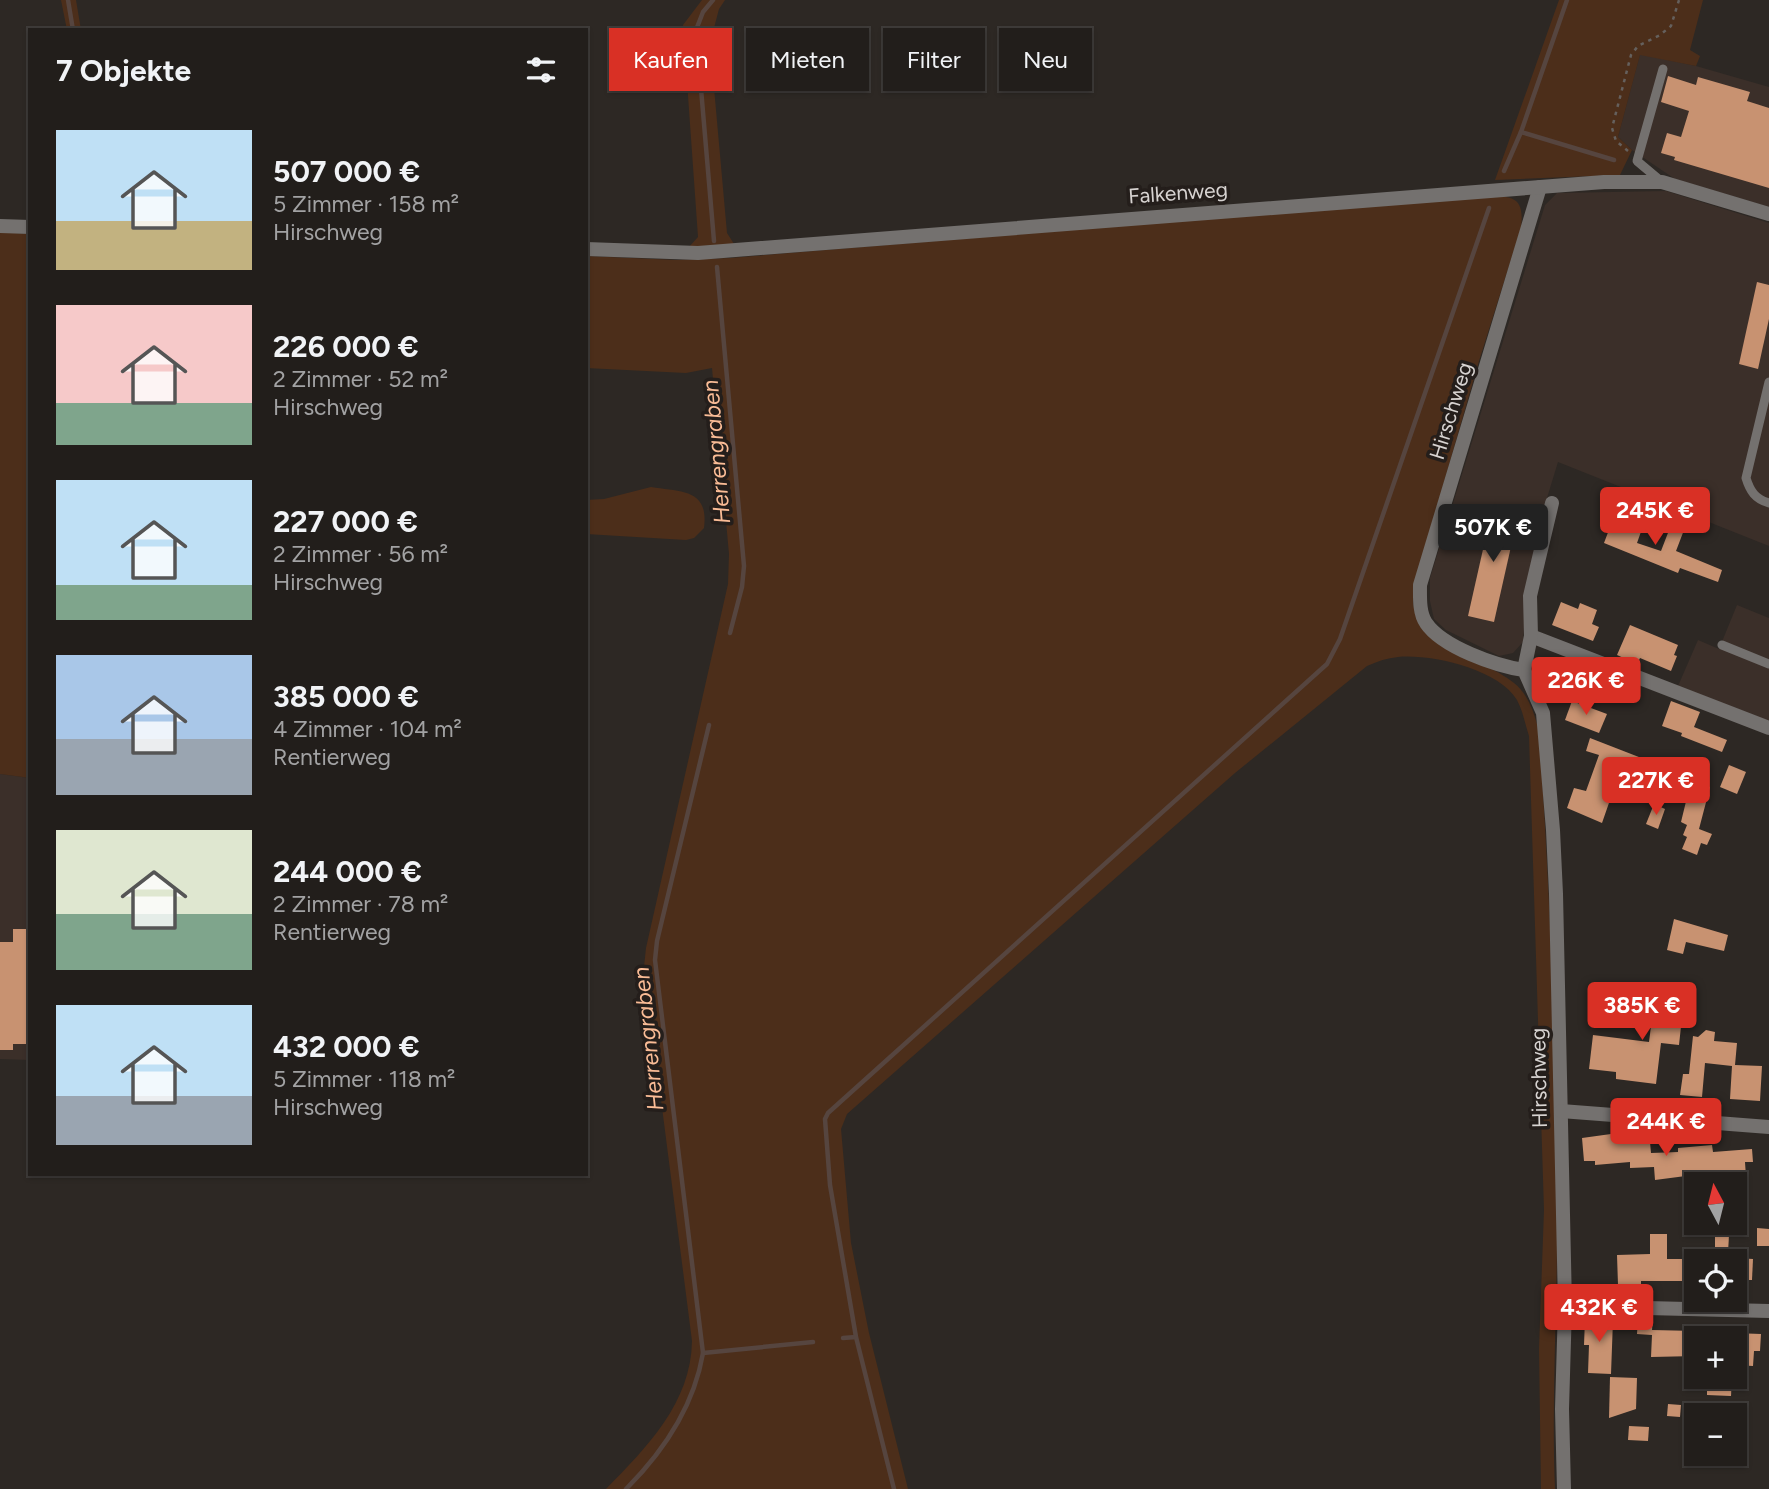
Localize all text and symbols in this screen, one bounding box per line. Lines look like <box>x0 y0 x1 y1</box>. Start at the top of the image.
chip: Kaufen <box>609 28 732 91</box>
chip: Mieten <box>746 28 869 91</box>
chip: Filter <box>883 28 985 91</box>
chip: Neu <box>999 28 1092 91</box>
icon: filters <box>522 51 560 89</box>
text: 7 Objekte <box>56 52 191 89</box>
text: 507 000 € <box>273 153 420 190</box>
icon: home <box>112 158 196 242</box>
street label: Falkenweg <box>1127 177 1229 208</box>
text: 5 Zimmer · 158 m² <box>273 190 459 218</box>
text: Hirschweg <box>273 218 383 246</box>
text: 226 000 € <box>273 328 419 365</box>
icon: home <box>112 333 196 417</box>
street label: Hirschweg <box>1424 359 1477 463</box>
text: 2 Zimmer · 52 m² <box>273 365 448 393</box>
water label: Herrengraben <box>696 379 736 525</box>
text: Hirschweg <box>273 393 383 421</box>
pin: 245K € <box>1598 488 1712 547</box>
text: 245K € <box>1616 496 1694 524</box>
text: 227 000 € <box>273 503 418 540</box>
pin: 507K € <box>1436 504 1550 564</box>
icon: home <box>112 508 196 592</box>
text: 507K € <box>1454 513 1532 541</box>
text: 2 Zimmer · 56 m² <box>273 540 448 568</box>
text: Hirschweg <box>273 568 383 596</box>
pin: 226K € <box>1529 658 1643 717</box>
text: 226K € <box>1548 666 1624 694</box>
text: 385 000 € <box>273 678 419 715</box>
icon: home <box>112 683 196 767</box>
text: 4 Zimmer · 104 m² <box>273 715 462 743</box>
text: Rentierweg <box>273 743 391 771</box>
pin: 227K € <box>1599 758 1713 817</box>
text: 227K € <box>1618 766 1694 794</box>
text: 244 000 € <box>273 853 422 890</box>
icon: home <box>112 858 196 942</box>
text: 2 Zimmer · 78 m² <box>273 890 448 918</box>
text: Rentierweg <box>273 918 391 946</box>
water label: Herrengraben <box>626 965 669 1112</box>
pin: 385K € <box>1585 982 1699 1042</box>
text: 385K € <box>1603 991 1681 1019</box>
text: 432 000 € <box>273 1028 420 1065</box>
street label: Hirschweg <box>1525 1028 1552 1128</box>
icon: home <box>112 1033 196 1117</box>
text: 5 Zimmer · 118 m² <box>273 1065 455 1093</box>
text: Hirschweg <box>273 1093 383 1121</box>
pin: 244K € <box>1609 1098 1723 1158</box>
text: 244K € <box>1626 1107 1706 1135</box>
north arrow <box>1684 1172 1746 1236</box>
map controls <box>1684 1172 1747 1466</box>
button: locate <box>1684 1249 1747 1312</box>
pin: 432K € <box>1542 1284 1656 1344</box>
text: 432K € <box>1560 1293 1638 1321</box>
button: + <box>1684 1326 1747 1389</box>
button: − <box>1684 1403 1747 1466</box>

